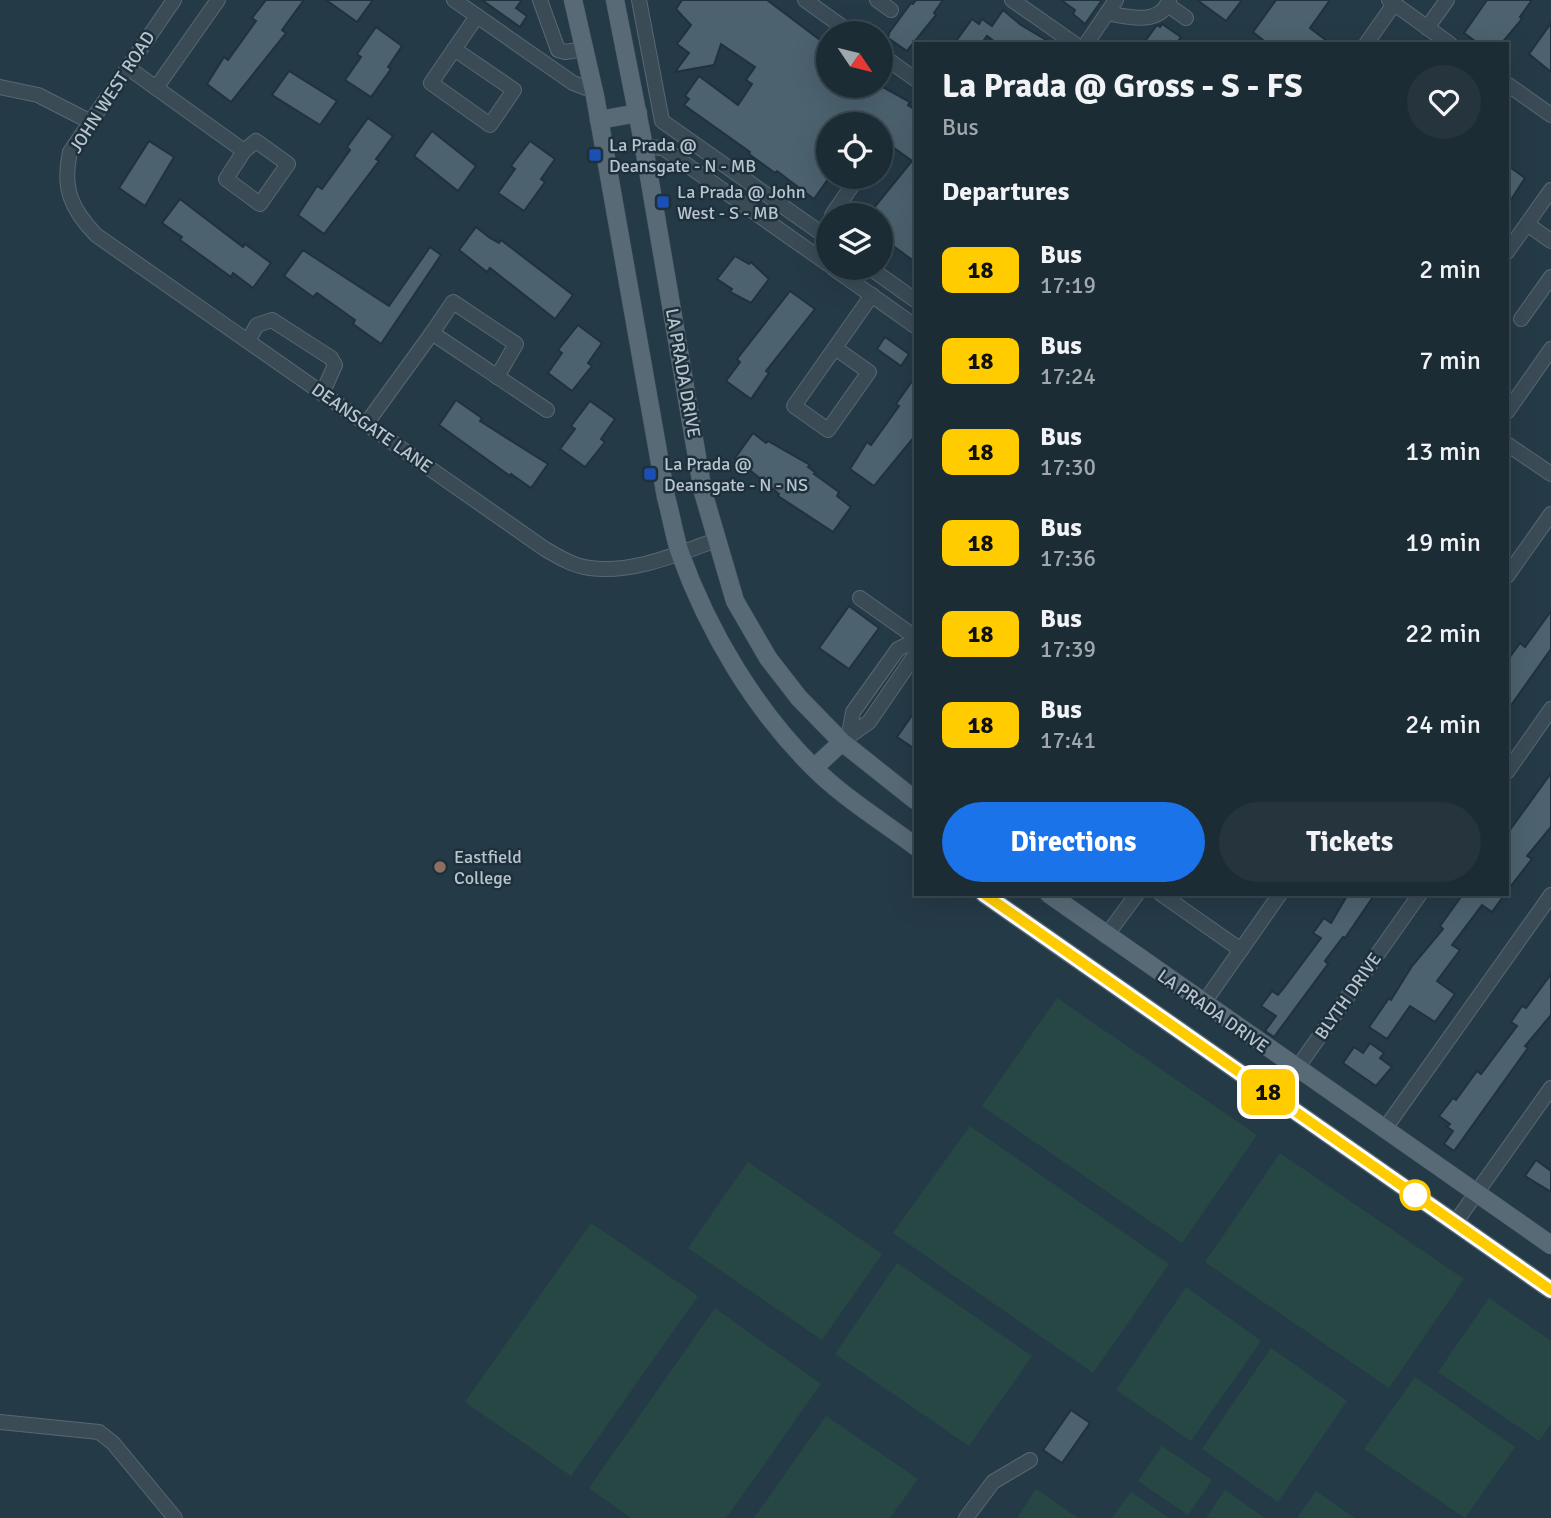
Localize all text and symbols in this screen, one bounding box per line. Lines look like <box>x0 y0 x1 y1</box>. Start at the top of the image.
north arrow <box>816 21 892 98</box>
map controls <box>816 21 893 280</box>
street label: JOHN WEST ROAD <box>64 27 160 157</box>
button: heart <box>1407 65 1481 139</box>
text: La Prada @ Gross - S - FS <box>942 66 1303 107</box>
button: locate <box>816 112 893 189</box>
text: Bus <box>942 113 979 142</box>
place label: La Prada @ Deansgate - N - MB <box>609 134 756 177</box>
marker: La Prada @ Deansgate - N - MB <box>587 147 603 163</box>
text: Departures <box>942 176 1069 208</box>
place label: La Prada @ John West - S - MB <box>677 181 806 224</box>
marker: La Prada @ John West - S - MB <box>655 194 671 210</box>
button: layers <box>816 203 893 280</box>
text: Bus <box>1040 239 1082 271</box>
text: 2 min <box>1419 254 1481 286</box>
text: 18 <box>968 255 993 285</box>
text: 17:19 <box>1040 271 1096 300</box>
street label: LA PRADA DRIVE <box>661 307 705 439</box>
text: Bus <box>1040 330 1082 362</box>
text: 7 min <box>1419 345 1481 377</box>
text: 18 <box>968 346 993 376</box>
text: 17:24 <box>1040 362 1096 391</box>
street label: DEANSGATE LANE <box>307 378 437 478</box>
text: Bus <box>1040 421 1082 453</box>
text: 13 min <box>1405 436 1481 468</box>
text: 18 <box>968 437 993 467</box>
place label: La Prada @ Deansgate - N - NS <box>664 453 808 496</box>
text: 17:30 <box>1040 453 1096 482</box>
marker: La Prada @ Deansgate - N - NS <box>642 466 658 482</box>
text: Bus <box>1040 512 1082 544</box>
text: 19 min <box>1405 527 1481 559</box>
text: 18 <box>968 528 993 558</box>
text: 17:36 <box>1040 544 1096 573</box>
text: Bus <box>1040 603 1082 635</box>
text: 22 min <box>1405 618 1481 650</box>
text: 18 <box>968 619 993 649</box>
text: 17:39 <box>1040 635 1096 664</box>
text: Bus <box>1040 694 1082 726</box>
text: 24 min <box>1405 709 1481 741</box>
text: 18 <box>968 710 993 740</box>
text: 17:41 <box>1040 726 1096 755</box>
button: Directions <box>942 802 1205 882</box>
button: Tickets <box>1219 802 1481 882</box>
place label: Eastfield College <box>454 846 522 889</box>
marker: Eastfield College <box>432 859 448 875</box>
street label: BLYTH DRIVE <box>1310 948 1386 1044</box>
street label: LA PRADA DRIVE <box>1153 964 1273 1058</box>
line badge: 18 <box>1236 1069 1300 1115</box>
text: 18 <box>1255 1077 1281 1107</box>
unlabelled marker <box>1400 1180 1430 1210</box>

